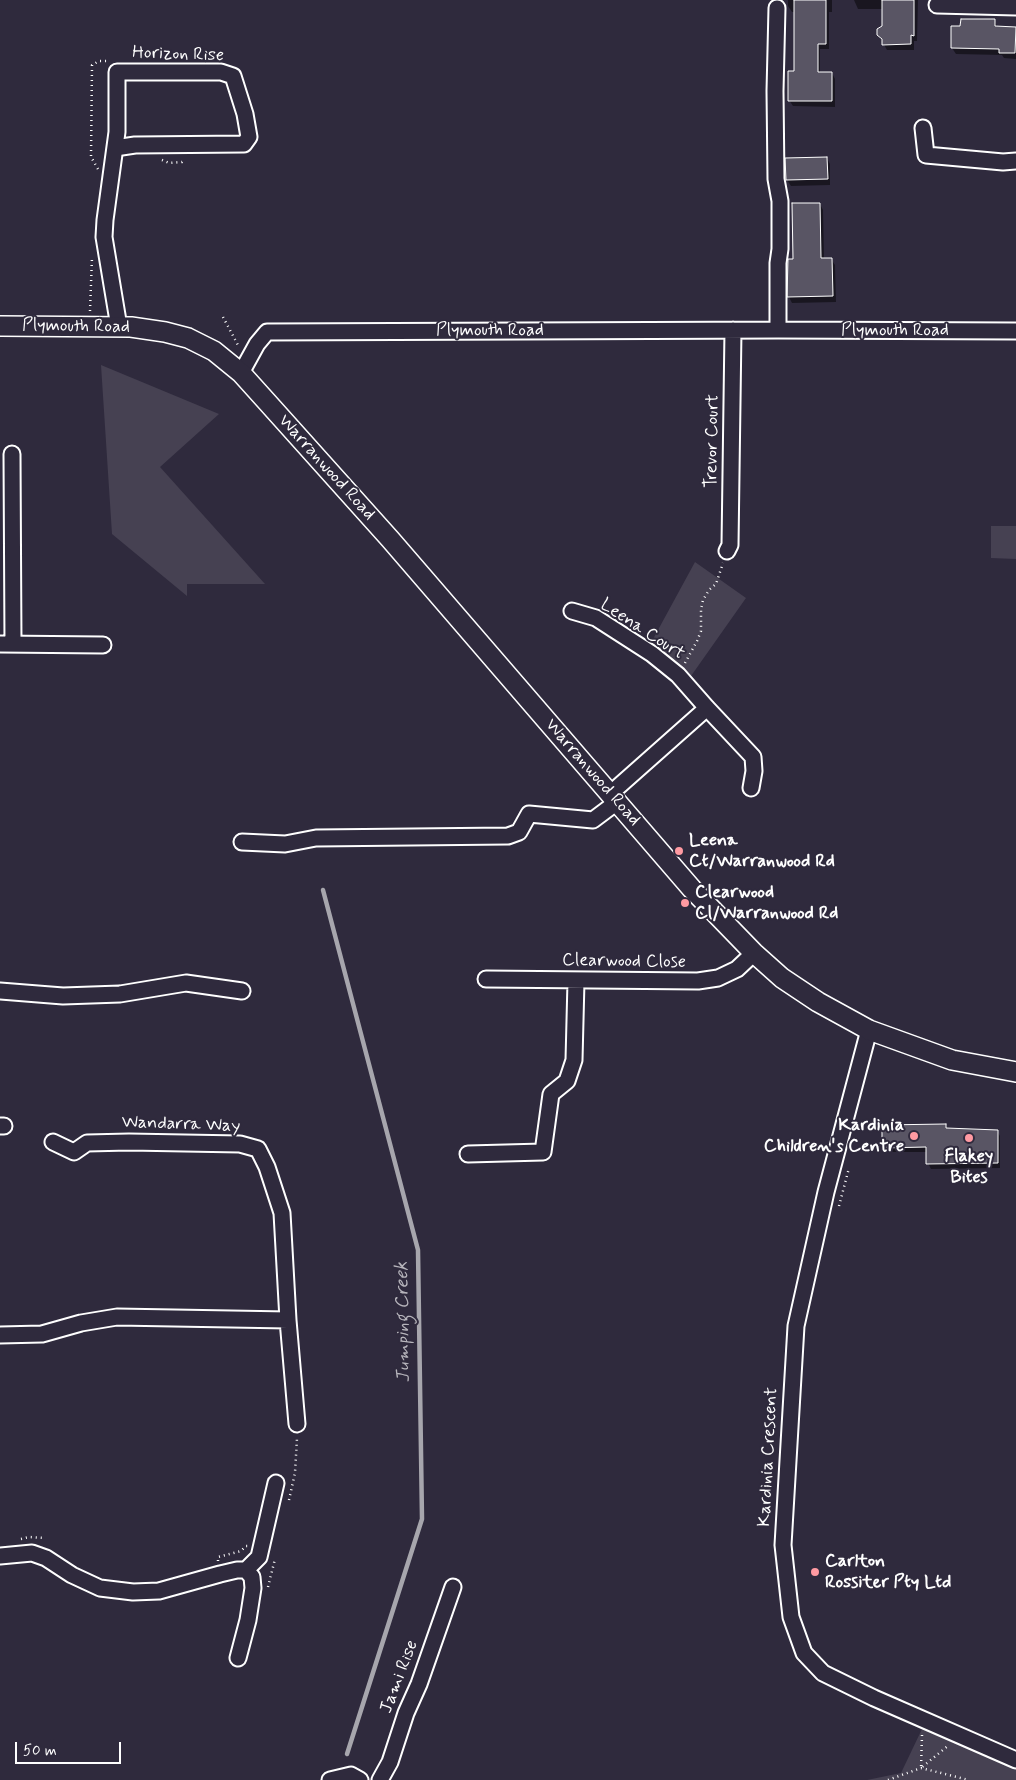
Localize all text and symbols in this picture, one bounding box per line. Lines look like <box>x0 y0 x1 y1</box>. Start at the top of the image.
street label: Horizon Rise <box>132 43 224 67</box>
street label: Plymouth Road <box>22 315 130 339</box>
street label: Plymouth Road <box>436 320 544 342</box>
street label: Plymouth Road <box>841 320 949 342</box>
street label: Trevor Court <box>701 394 725 488</box>
street label: Warranwood Road <box>273 411 379 525</box>
street label: Leena Court <box>596 595 688 665</box>
street label: Warranwood Road <box>540 715 644 831</box>
place label: Leena Ct/Warranwood Rd <box>689 830 835 872</box>
marker: Leena Ct/Warranwood Rd <box>673 845 685 857</box>
place label: Clearwood Cl/Warranwood Rd <box>695 882 838 924</box>
marker: Clearwood Cl/Warranwood Rd <box>679 897 691 909</box>
street label: Clearwood Close <box>562 950 686 974</box>
street label: Wandarra Way <box>121 1112 241 1138</box>
place label: Kardinia Children's Centre <box>764 1115 904 1158</box>
marker: Kardinia Children's Centre <box>908 1130 920 1142</box>
marker: Flakey Bites <box>963 1132 975 1144</box>
place label: Flakey Bites <box>945 1146 993 1188</box>
water label: Jumping Creek <box>392 1261 416 1383</box>
street label: Kardinia Crescent <box>755 1387 783 1527</box>
place label: Carlton Rossiter Pty Ltd <box>825 1551 951 1594</box>
marker: Carlton Rossiter Pty Ltd <box>809 1566 821 1578</box>
street label: Jami Rise <box>376 1637 424 1717</box>
scale bar <box>18 1732 124 1764</box>
text: 50 m <box>23 1741 57 1761</box>

